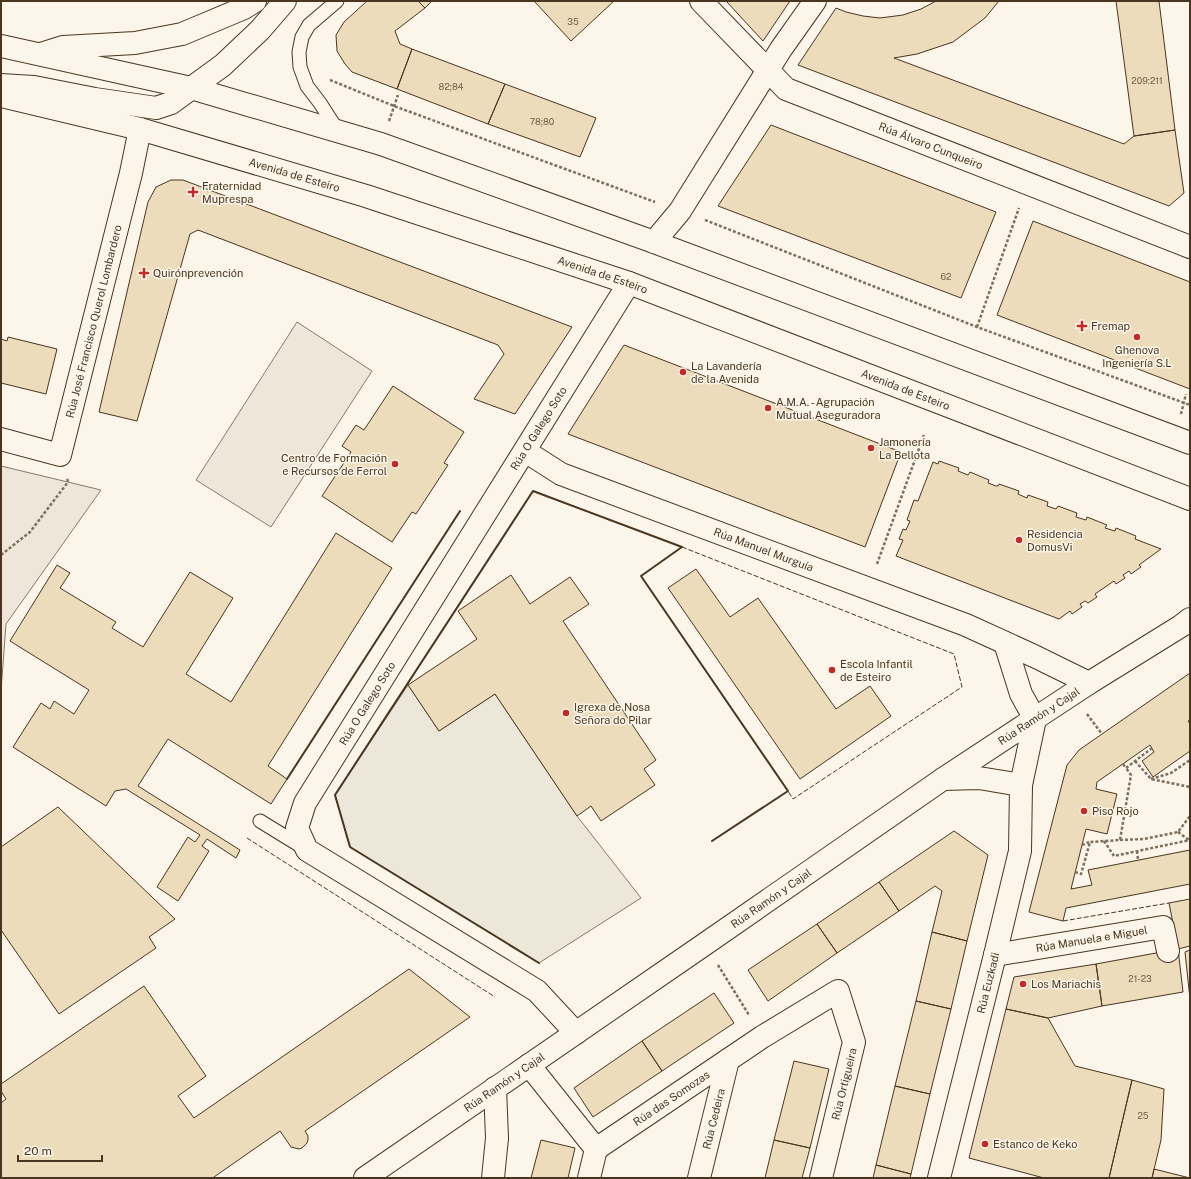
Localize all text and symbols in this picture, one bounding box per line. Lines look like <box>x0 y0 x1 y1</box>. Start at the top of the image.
house number: 35 <box>567 16 579 27</box>
house number: 209:211 <box>1131 75 1163 86</box>
house number: 82;84 <box>439 81 464 92</box>
house number: 78;80 <box>530 116 555 127</box>
street label: Rúa Álvaro Cunqueiro <box>877 120 985 171</box>
street label: Avenida de Esteiro <box>248 156 341 194</box>
place label: Fraternidad Muprespa <box>202 180 261 205</box>
marker: Fraternidad Muprespa <box>187 186 199 198</box>
street label: Rúa José Francisco Querol Lombardero <box>64 223 124 419</box>
street label: Avenida de Esteiro <box>556 254 649 296</box>
marker: Quirónprevención <box>138 267 150 279</box>
place label: Quirónprevención <box>153 267 243 279</box>
house number: 62 <box>941 271 951 282</box>
marker: Fremap <box>1076 320 1088 332</box>
place label: Fremap <box>1091 320 1131 332</box>
marker: Ghenova Ingeniería S.L <box>1132 332 1142 342</box>
place label: Ghenova Ingeniería S.L <box>1102 344 1172 369</box>
place label: La Lavandería de la Avenida <box>691 360 762 385</box>
marker: La Lavandería de la Avenida <box>678 367 688 377</box>
street label: Avenida de Esteiro <box>859 367 952 412</box>
street label: Rúa O Galego Soto <box>508 384 569 472</box>
place label: A.M.A. - Agrupación Mutual Aseguradora <box>776 396 881 421</box>
marker: A.M.A. - Agrupación Mutual Aseguradora <box>763 403 773 413</box>
place label: Jamonería La Bellota <box>879 436 931 461</box>
marker: Jamonería La Bellota <box>866 443 876 453</box>
place label: Centro de Formación e Recursos de Ferrol <box>281 452 387 477</box>
marker: Centro de Formación e Recursos de Ferrol <box>390 459 400 469</box>
street label: Rúa Manuel Murguía <box>712 525 815 574</box>
place label: Residencia DomusVi <box>1027 528 1083 553</box>
marker: Residencia DomusVi <box>1014 535 1024 545</box>
place label: Escola Infantil de Esteiro <box>840 658 913 683</box>
street label: Rúa O Galego Soto <box>337 659 398 747</box>
marker: Escola Infantil de Esteiro <box>827 665 837 675</box>
street label: Rúa Ramón y Cajal <box>996 685 1082 747</box>
place label: Igrexa de Nosa Señora do Pilar <box>574 701 652 726</box>
marker: Igrexa de Nosa Señora do Pilar <box>561 708 571 718</box>
place label: Piso Rojo <box>1092 805 1139 817</box>
marker: Piso Rojo <box>1079 806 1089 816</box>
street label: Rúa Ramón y Cajal <box>728 866 813 930</box>
street label: Rúa Manuela e Miguel <box>1035 924 1148 954</box>
street label: Rúa Euzkadi <box>975 951 1001 1015</box>
house number: 21-23 <box>1128 973 1152 984</box>
place label: Los Mariachis <box>1031 978 1101 990</box>
marker: Los Mariachis <box>1018 979 1028 989</box>
street label: Rúa Ortigueira <box>829 1047 859 1121</box>
street label: Rúa Ramón y Cajal <box>462 1050 547 1114</box>
street label: Rúa das Somozas <box>631 1068 712 1128</box>
street label: Rúa Cedeira <box>700 1087 727 1150</box>
house number: 25 <box>1137 1110 1149 1121</box>
scale bar <box>18 1137 102 1163</box>
place label: Estanco de Keko <box>993 1138 1077 1150</box>
marker: Estanco de Keko <box>980 1139 990 1149</box>
text: 20 m <box>24 1144 52 1158</box>

